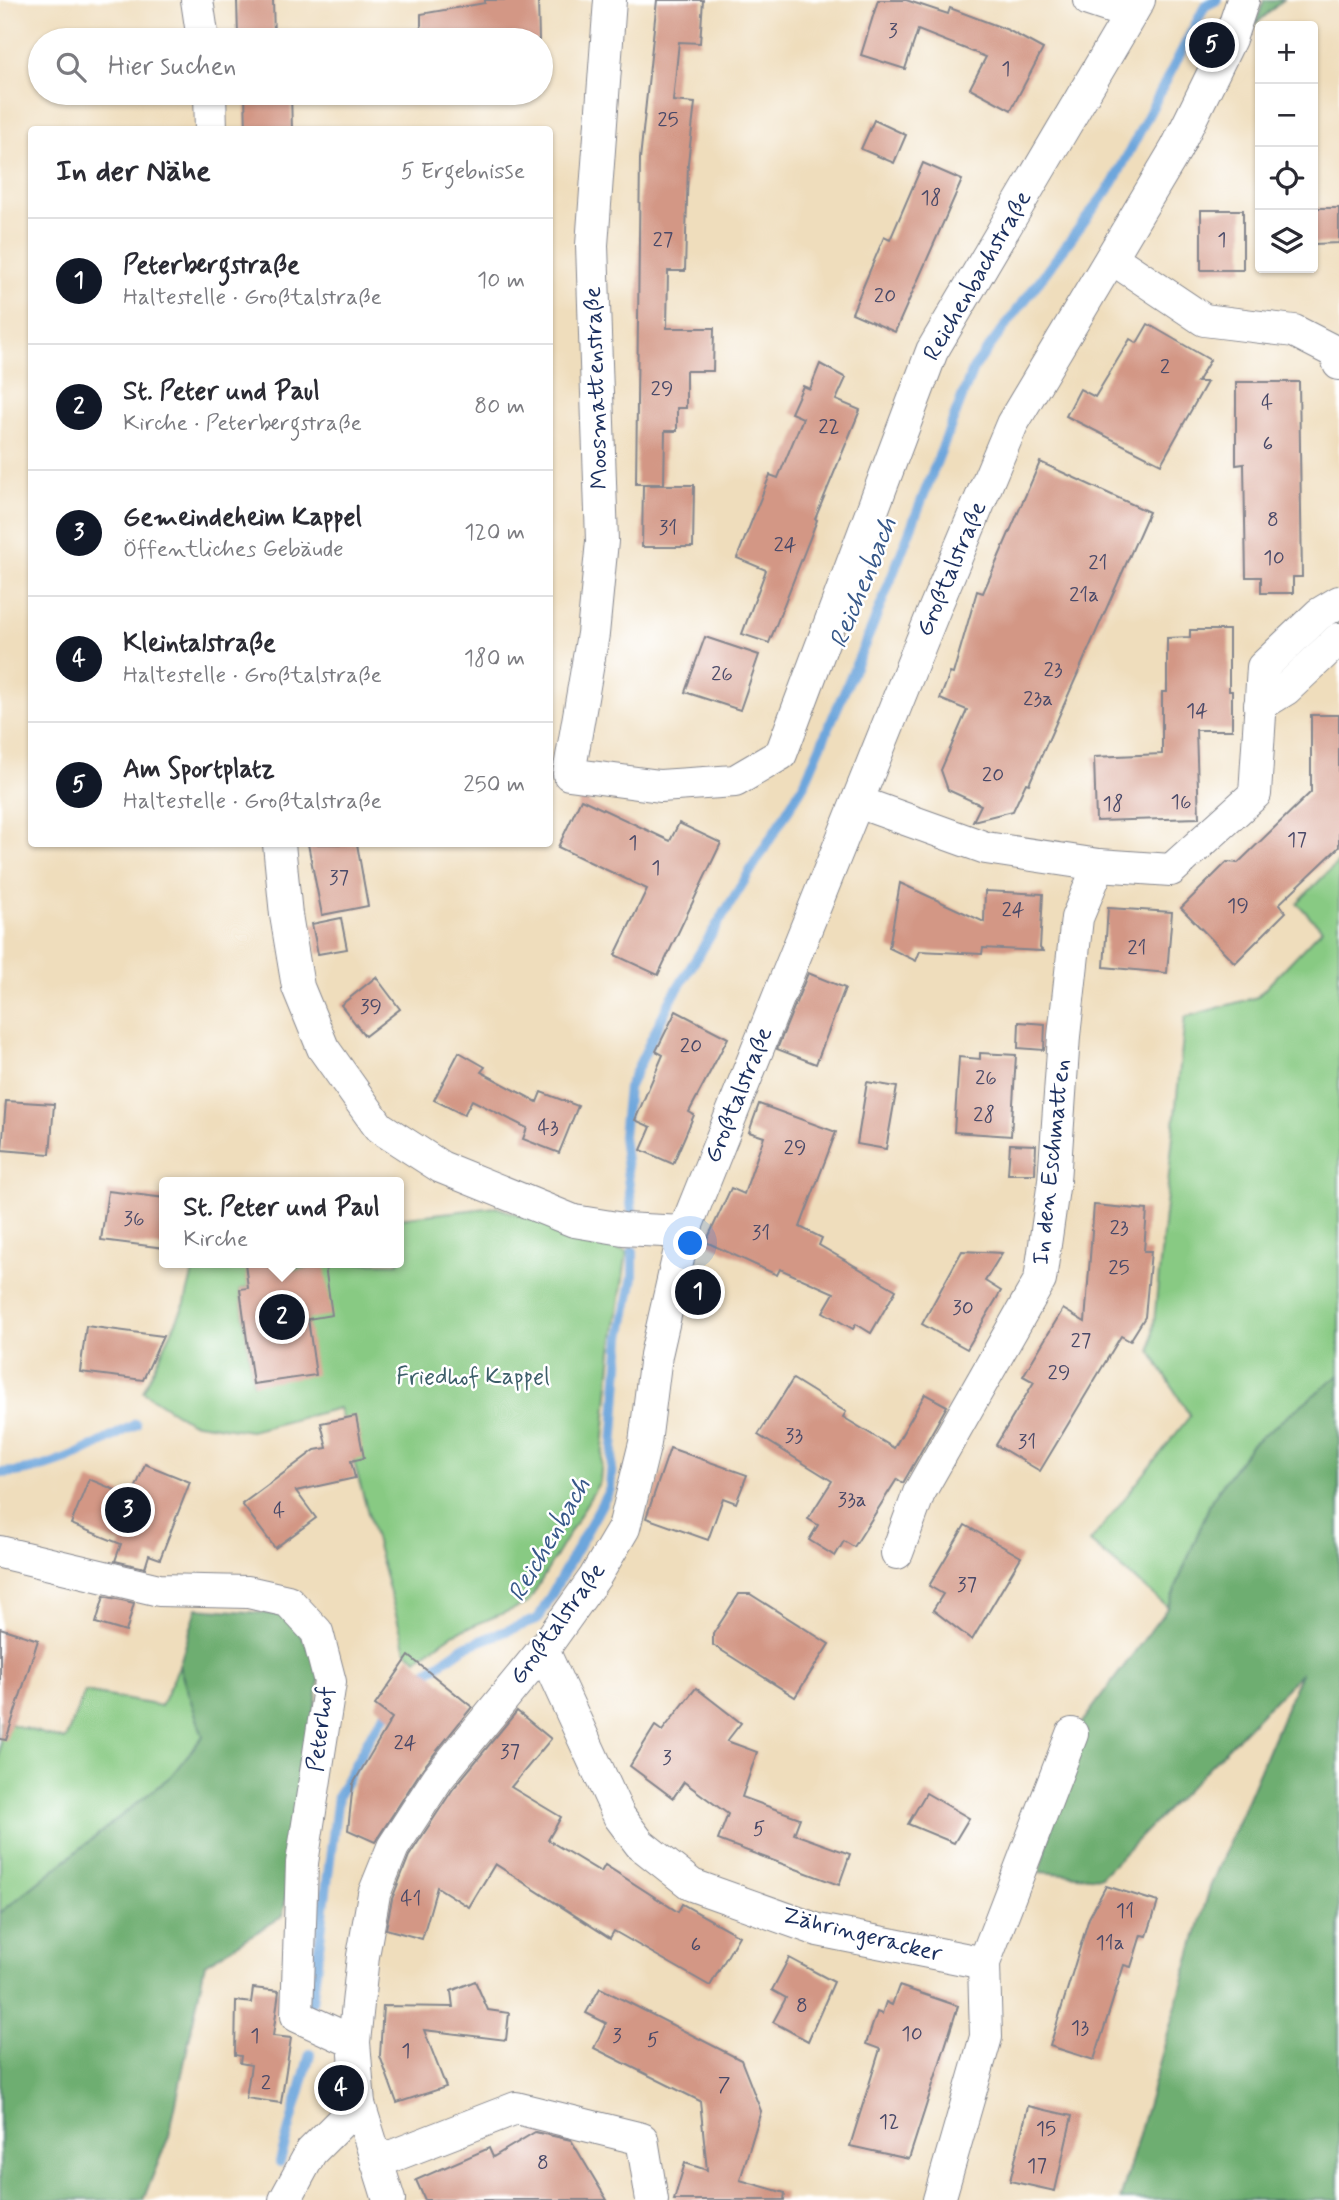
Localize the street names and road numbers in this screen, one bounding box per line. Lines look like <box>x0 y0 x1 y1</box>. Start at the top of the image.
street label: Reichenbachstraße <box>917 185 1039 367</box>
street label: Moosmattenstraße <box>578 286 616 490</box>
street label: Großtalstraße <box>910 497 994 641</box>
street label: Großtalstraße <box>698 1022 780 1168</box>
street label: In den Eschmatten <box>1026 1058 1078 1266</box>
street label: Großtalstraße <box>503 1556 613 1691</box>
street label: Peterhof <box>300 1684 342 1774</box>
street label: Zähringeracker <box>779 1900 945 1970</box>

